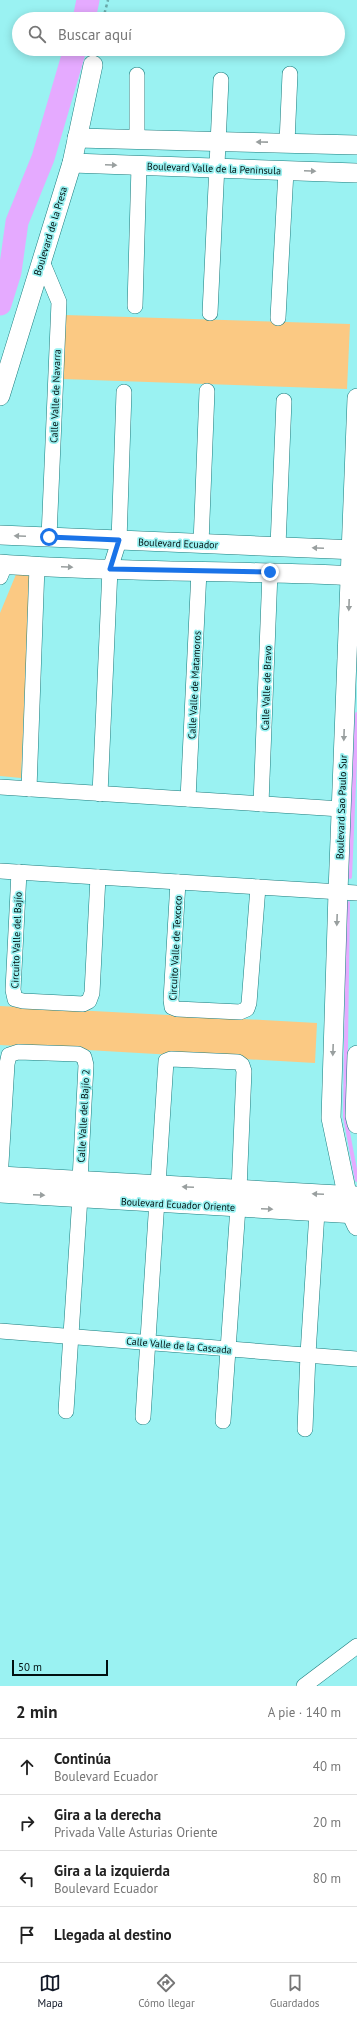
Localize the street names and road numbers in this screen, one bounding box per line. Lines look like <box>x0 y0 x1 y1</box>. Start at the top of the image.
street label: Boulevard Valle de la Peninsula <box>147 160 281 177</box>
street label: Boulevard de la Presa <box>31 185 70 277</box>
street label: Calle Valle de Navarra <box>47 349 64 443</box>
street label: Boulevard Ecuador <box>138 536 219 551</box>
street label: Calle Valle de Matamoros <box>185 631 204 739</box>
street label: Calle Valle de Bravo <box>259 645 274 731</box>
street label: Boulevard Sao Paulo Sur <box>333 754 350 859</box>
street label: Circuito Valle del Bajío <box>8 891 25 989</box>
street label: Circuito Valle de Texcoco <box>166 895 185 1001</box>
street label: Calle Valle del Bajío 2 <box>75 1069 92 1163</box>
street label: Boulevard Ecuador Oriente <box>120 1195 235 1214</box>
street label: Calle Valle de la Cascada <box>126 1334 232 1357</box>

